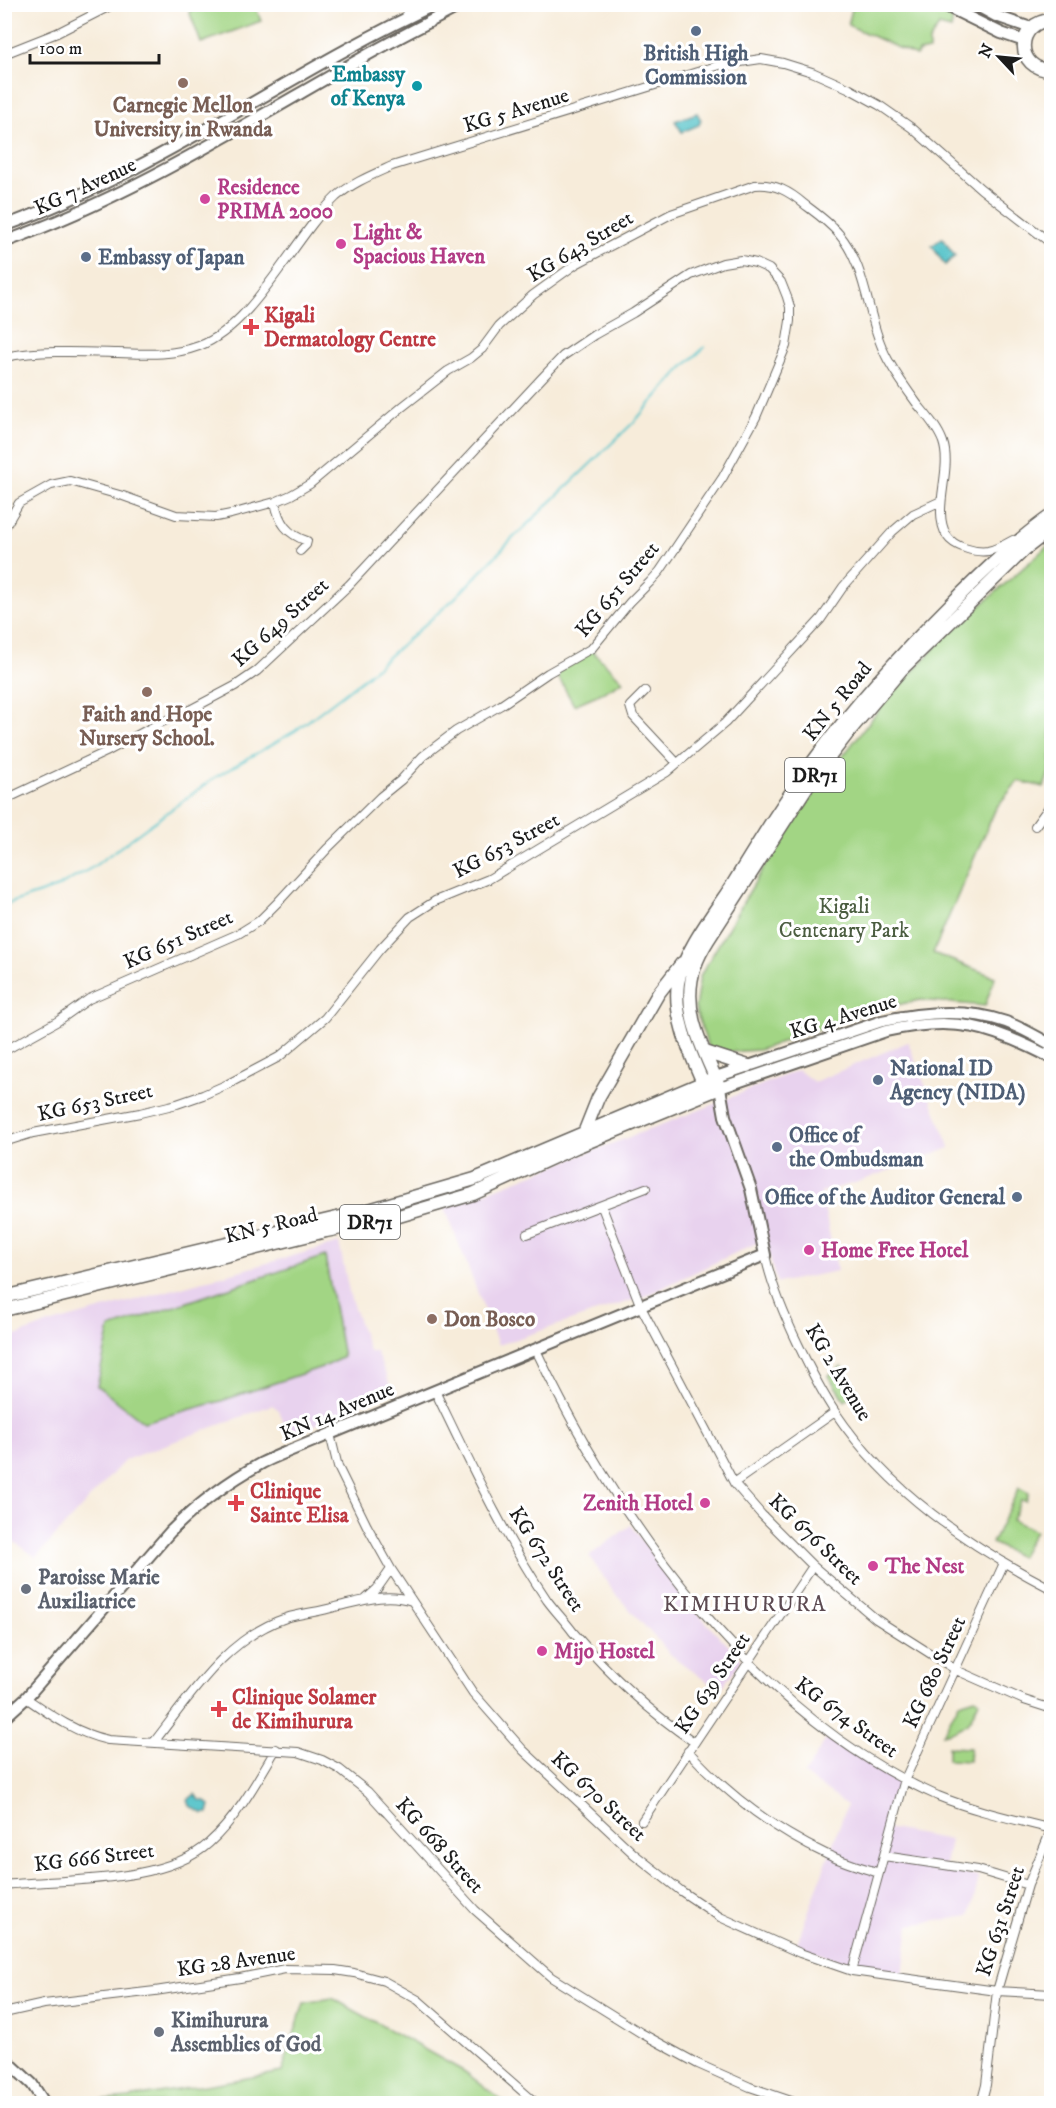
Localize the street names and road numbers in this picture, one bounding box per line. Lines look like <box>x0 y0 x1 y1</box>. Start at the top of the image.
street label: KG 5 Avenue <box>460 83 572 139</box>
street label: KG 7 Avenue <box>30 152 141 222</box>
street label: KG 643 Street <box>523 205 638 289</box>
street label: KG 651 Street <box>570 536 665 643</box>
street label: KG 649 Street <box>227 572 335 673</box>
street label: KN 5 Road <box>798 656 878 747</box>
road number: DR71 <box>785 758 845 792</box>
street label: KG 653 Street <box>449 807 564 885</box>
street label: KG 651 Street <box>120 904 237 976</box>
street label: KG 4 Avenue <box>787 988 900 1046</box>
street label: KG 653 Street <box>35 1078 155 1128</box>
street label: KN 5 Road <box>222 1202 321 1250</box>
road number: DR71 <box>340 1205 400 1239</box>
street label: KG 2 Avenue <box>799 1319 877 1426</box>
street label: KN 14 Avenue <box>276 1376 399 1448</box>
street label: KG 676 Street <box>763 1489 868 1591</box>
street label: KG 672 Street <box>503 1502 590 1617</box>
street label: KG 680 Street <box>898 1612 972 1732</box>
street label: KG 639 Street <box>669 1628 756 1739</box>
street label: KG 674 Street <box>790 1672 903 1764</box>
street label: KG 670 Street <box>545 1746 652 1848</box>
street label: KG 668 Street <box>389 1792 489 1899</box>
street label: KG 666 Street <box>33 1838 156 1878</box>
street label: KG 631 Street <box>971 1863 1031 1980</box>
street label: KG 28 Avenue <box>175 1941 297 1983</box>

